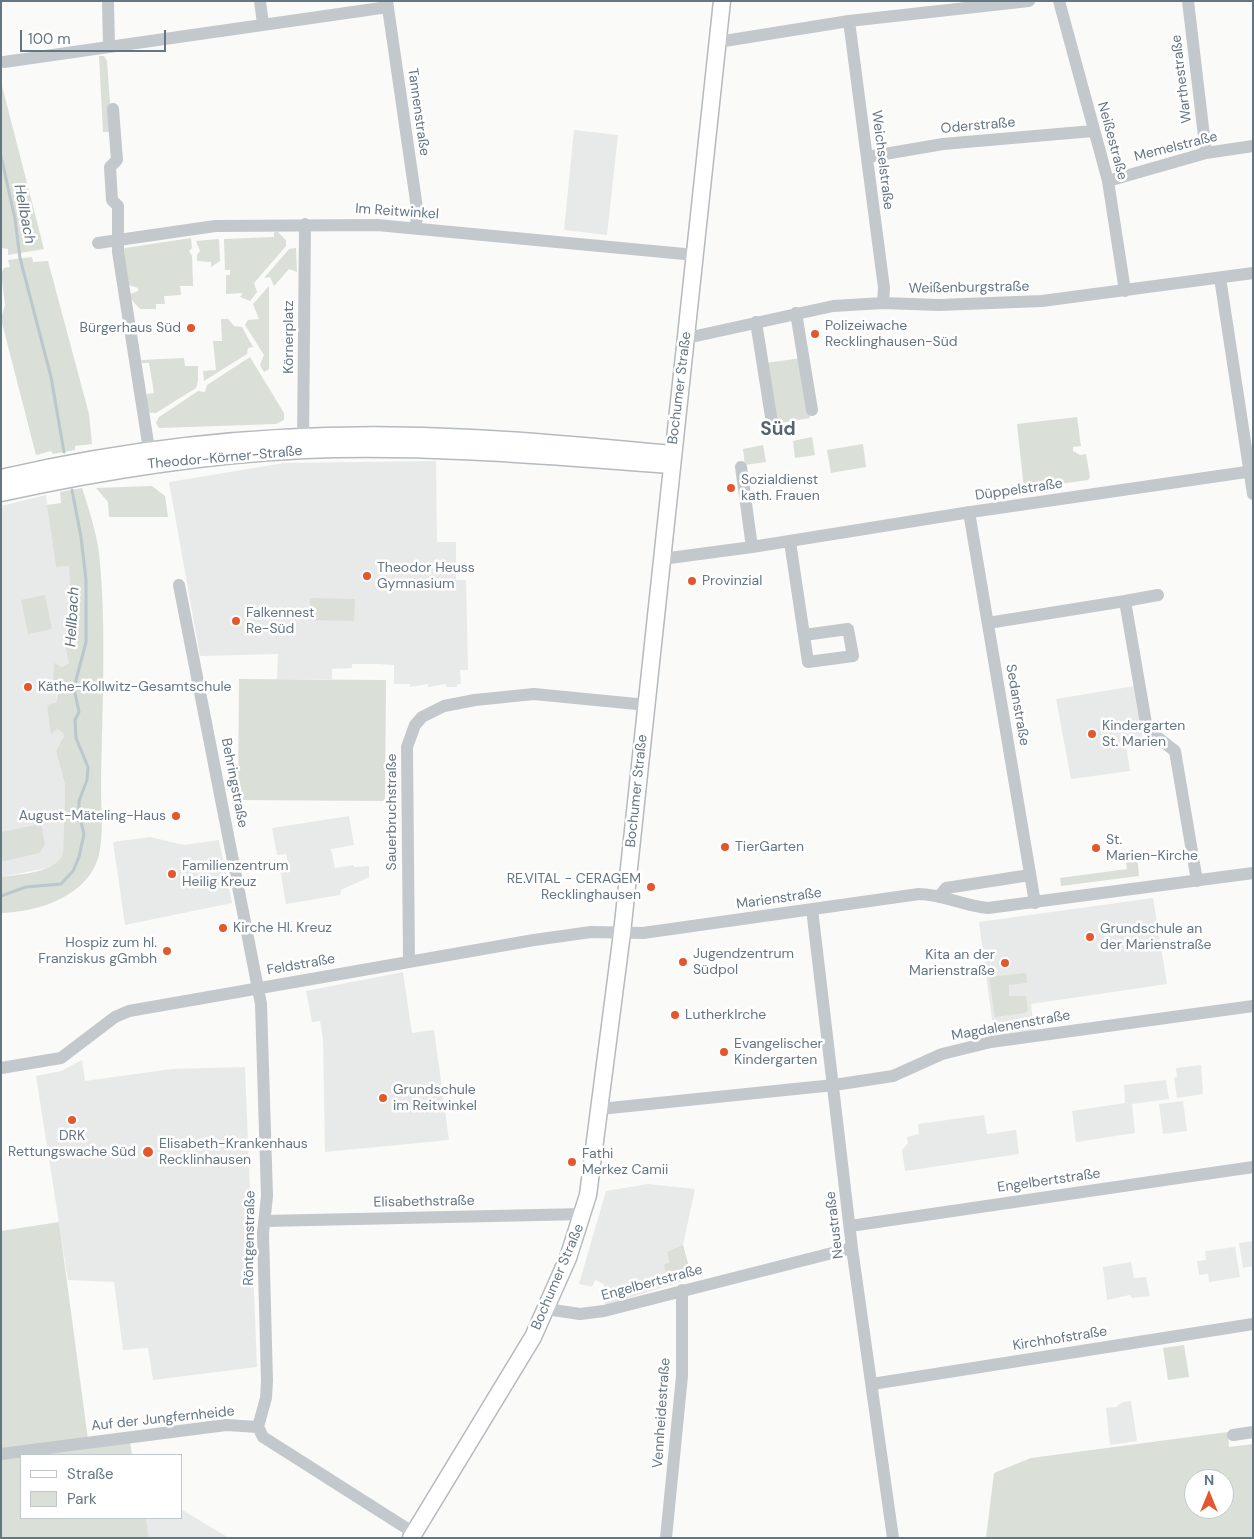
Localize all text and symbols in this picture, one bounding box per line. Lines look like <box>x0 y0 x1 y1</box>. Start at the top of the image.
scale bar <box>22 20 169 52</box>
text: 100 m <box>28 29 71 49</box>
street label: Warthestraße <box>1168 34 1196 124</box>
street label: Tannenstraße <box>404 67 432 157</box>
street label: Neißestraße <box>1094 100 1130 182</box>
street label: Weichselstraße <box>868 109 896 211</box>
street label: Oderstraße <box>940 114 1016 138</box>
street label: Memelstraße <box>1133 129 1219 165</box>
water label: Hellbach <box>9 183 39 245</box>
street label: Im Reitwinkel <box>355 201 439 223</box>
street label: Weißenburgstraße <box>908 279 1030 297</box>
street label: Körnerplatz <box>281 300 297 374</box>
place label: Polizeiwache Recklinghausen-Süd <box>825 318 957 351</box>
place label: Bürgerhaus Süd <box>80 320 181 336</box>
marker: Bürgerhaus Süd <box>185 322 197 334</box>
marker: Polizeiwache Recklinghausen-Süd <box>809 328 821 340</box>
street label: Bochumer Straße <box>665 331 695 445</box>
district label: Süd <box>760 419 796 441</box>
street label: Theodor-Körner-Straße <box>147 443 303 473</box>
place label: Sozialdienst kath. Frauen <box>741 472 820 504</box>
street label: Düppelstraße <box>974 476 1064 504</box>
marker: Sozialdienst kath. Frauen <box>725 482 737 494</box>
place label: Theodor Heuss Gymnasium <box>377 560 475 592</box>
marker: Theodor Heuss Gymnasium <box>361 570 373 582</box>
place label: Provinzial <box>702 573 762 589</box>
marker: Provinzial <box>686 575 698 587</box>
water label: Hellbach <box>62 586 84 648</box>
place label: Falkennest Re-Süd <box>246 605 314 638</box>
marker: Falkennest Re-Süd <box>230 615 242 627</box>
street label: Sedanstraße <box>1002 663 1032 747</box>
place label: Käthe-Kollwitz-Gesamtschule <box>38 679 231 695</box>
marker: Käthe-Kollwitz-Gesamtschule <box>22 681 34 693</box>
place label: Kindergarten St. Marien <box>1102 718 1185 750</box>
marker: Kindergarten St. Marien <box>1086 728 1098 740</box>
street label: Bochumer Straße <box>623 734 651 848</box>
street label: Behringstraße <box>217 737 251 829</box>
street label: Sauerbruchstraße <box>384 754 400 870</box>
place label: August-Mäteling-Haus <box>19 808 166 824</box>
marker: August-Mäteling-Haus <box>170 810 182 822</box>
place label: St. Marien-Kirche <box>1106 832 1198 864</box>
place label: TierGarten <box>735 839 804 855</box>
marker: TierGarten <box>719 841 731 853</box>
marker: St. Marien-Kirche <box>1090 842 1102 854</box>
place label: Familienzentrum Heilig Kreuz <box>182 858 288 890</box>
marker: Familienzentrum Heilig Kreuz <box>166 868 178 880</box>
place label: RE.VITAL - CERAGEM Recklinghausen <box>507 871 641 904</box>
marker: RE.VITAL - CERAGEM Recklinghausen <box>645 881 657 893</box>
street label: Marienstraße <box>735 885 823 913</box>
place label: Kirche Hl. Kreuz <box>233 920 332 936</box>
place label: Grundschule an der Marienstraße <box>1100 921 1212 954</box>
marker: Kirche Hl. Kreuz <box>217 922 229 934</box>
marker: Grundschule an der Marienstraße <box>1084 931 1096 943</box>
place label: Hospiz zum hl. Franziskus gGmbh <box>38 935 157 968</box>
marker: Hospiz zum hl. Franziskus gGmbh <box>161 945 173 957</box>
place label: Jugendzentrum Südpol <box>693 946 794 979</box>
place label: Kita an der Marienstraße <box>909 947 995 980</box>
street label: Feldstraße <box>266 951 336 979</box>
marker: Jugendzentrum Südpol <box>677 956 689 968</box>
marker: Kita an der Marienstraße <box>999 957 1011 969</box>
place label: LutherkIrche <box>685 1007 766 1023</box>
street label: Magdalenenstraße <box>950 1007 1072 1045</box>
marker: LutherkIrche <box>669 1009 681 1021</box>
place label: Evangelischer Kindergarten <box>734 1036 823 1068</box>
marker: Evangelischer Kindergarten <box>718 1046 730 1058</box>
place label: Grundschule im Reitwinkel <box>393 1082 477 1114</box>
marker: Grundschule im Reitwinkel <box>377 1092 389 1104</box>
marker: DRK Rettungswache Süd <box>66 1114 78 1126</box>
place label: DRK Rettungswache Süd <box>8 1128 136 1160</box>
place label: Elisabeth-Krankenhaus Recklinhausen <box>159 1136 308 1168</box>
marker: Elisabeth-Krankenhaus Recklinhausen <box>141 1145 155 1159</box>
place label: Fathi Merkez Camii <box>582 1146 668 1178</box>
marker: Fathi Merkez Camii <box>566 1156 578 1168</box>
street label: Engelbertstraße <box>996 1165 1102 1197</box>
street label: Röntgenstraße <box>241 1190 259 1286</box>
street label: Neustraße <box>823 1190 847 1260</box>
street label: Elisabethstraße <box>373 1193 475 1211</box>
street label: Bochumer Straße <box>528 1221 588 1333</box>
street label: Engelbertstraße <box>600 1261 704 1305</box>
street label: Kirchhofstraße <box>1012 1323 1108 1355</box>
street label: Vennheidestraße <box>650 1357 674 1469</box>
street label: Auf der Jungfernheide <box>91 1403 235 1435</box>
legend <box>20 1454 182 1519</box>
text: Straße <box>67 1464 114 1484</box>
north arrow <box>1184 1469 1234 1519</box>
text: N <box>1204 1471 1214 1489</box>
text: Park <box>67 1489 97 1509</box>

